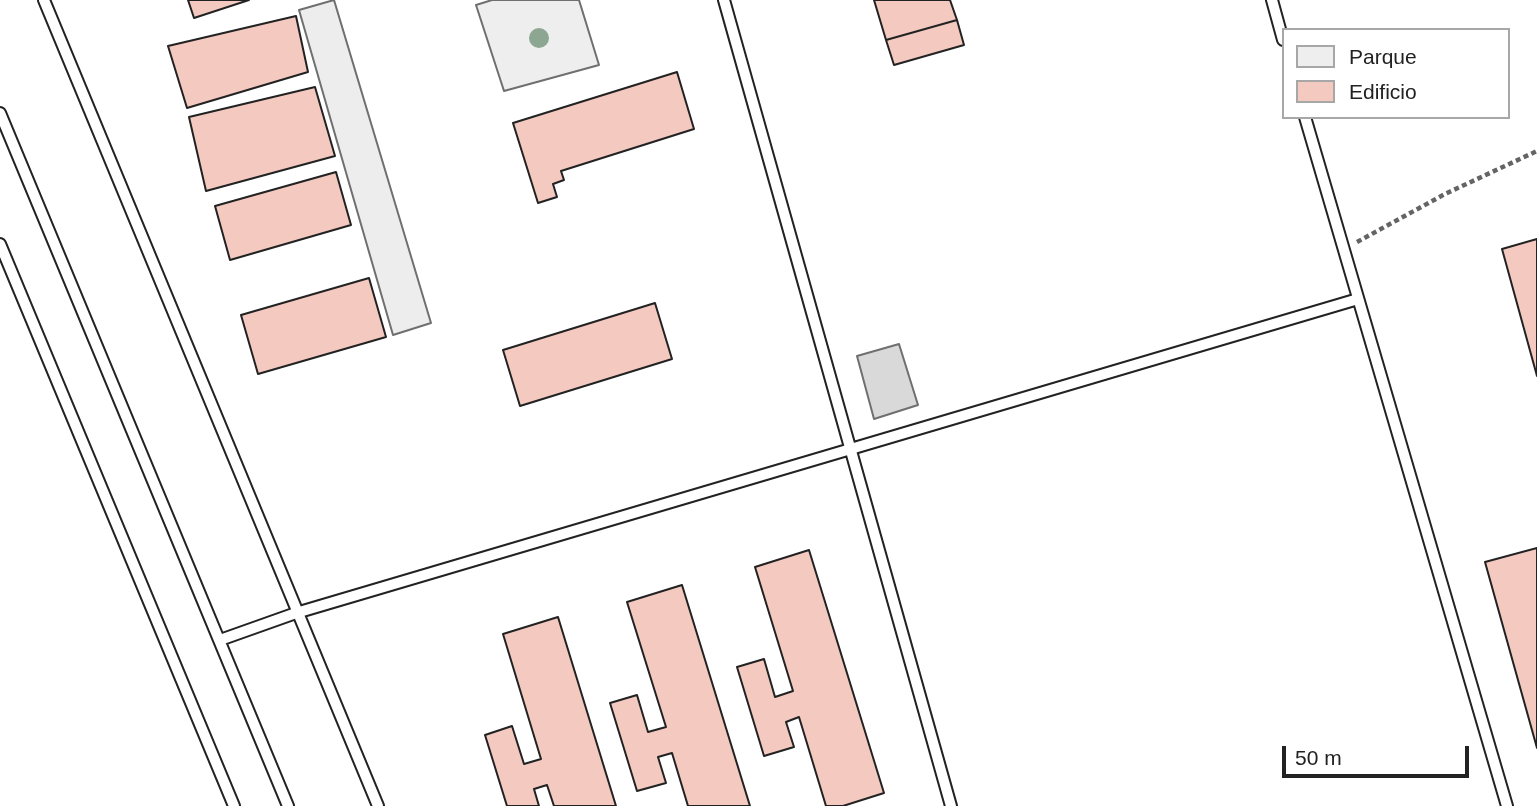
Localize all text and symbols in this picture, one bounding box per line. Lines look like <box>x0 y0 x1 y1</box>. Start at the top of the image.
legend <box>1282 28 1509 119</box>
text: Parque <box>1349 45 1417 68</box>
text: Edificio <box>1349 80 1417 103</box>
scale bar <box>1285 732 1472 776</box>
text: 50 m <box>1295 746 1342 769</box>

